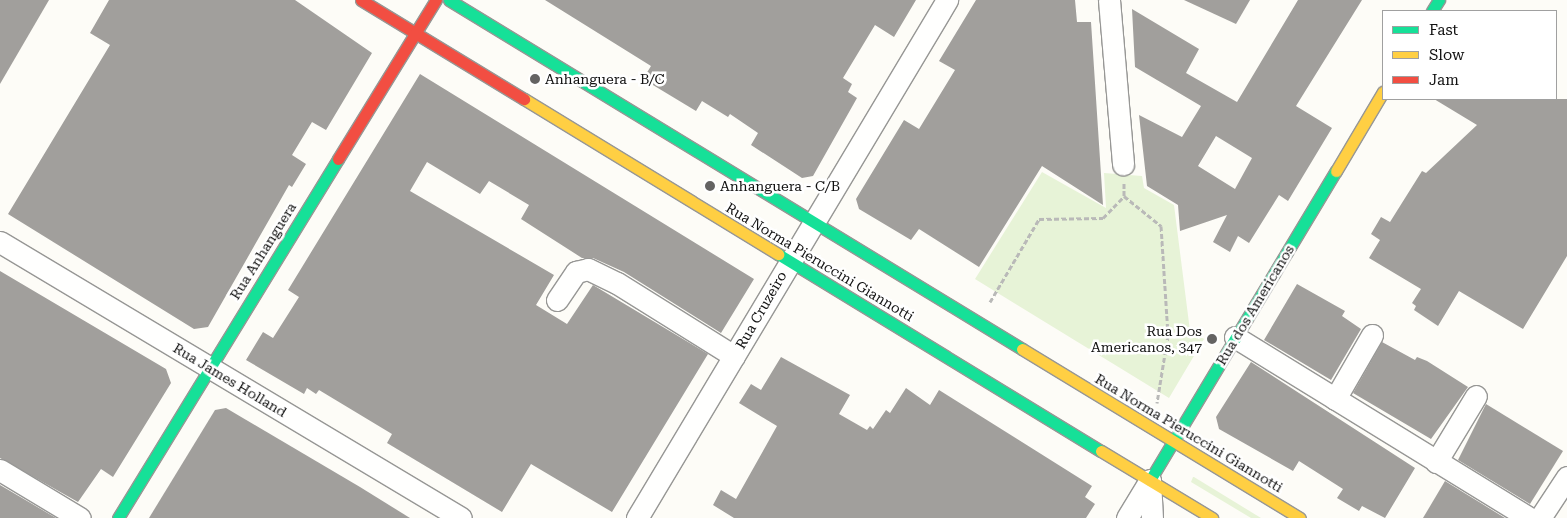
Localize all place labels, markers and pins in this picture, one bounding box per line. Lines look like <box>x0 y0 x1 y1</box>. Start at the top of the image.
place label: Anhanguera - B/C <box>545 71 664 87</box>
marker: Anhanguera - B/C <box>529 73 541 85</box>
place label: Anhanguera - C/B <box>720 178 840 194</box>
marker: Anhanguera - C/B <box>704 180 716 192</box>
place label: Rua Dos Americanos, 347 <box>1091 323 1202 356</box>
marker: Rua Dos Americanos, 347 <box>1206 333 1218 345</box>

